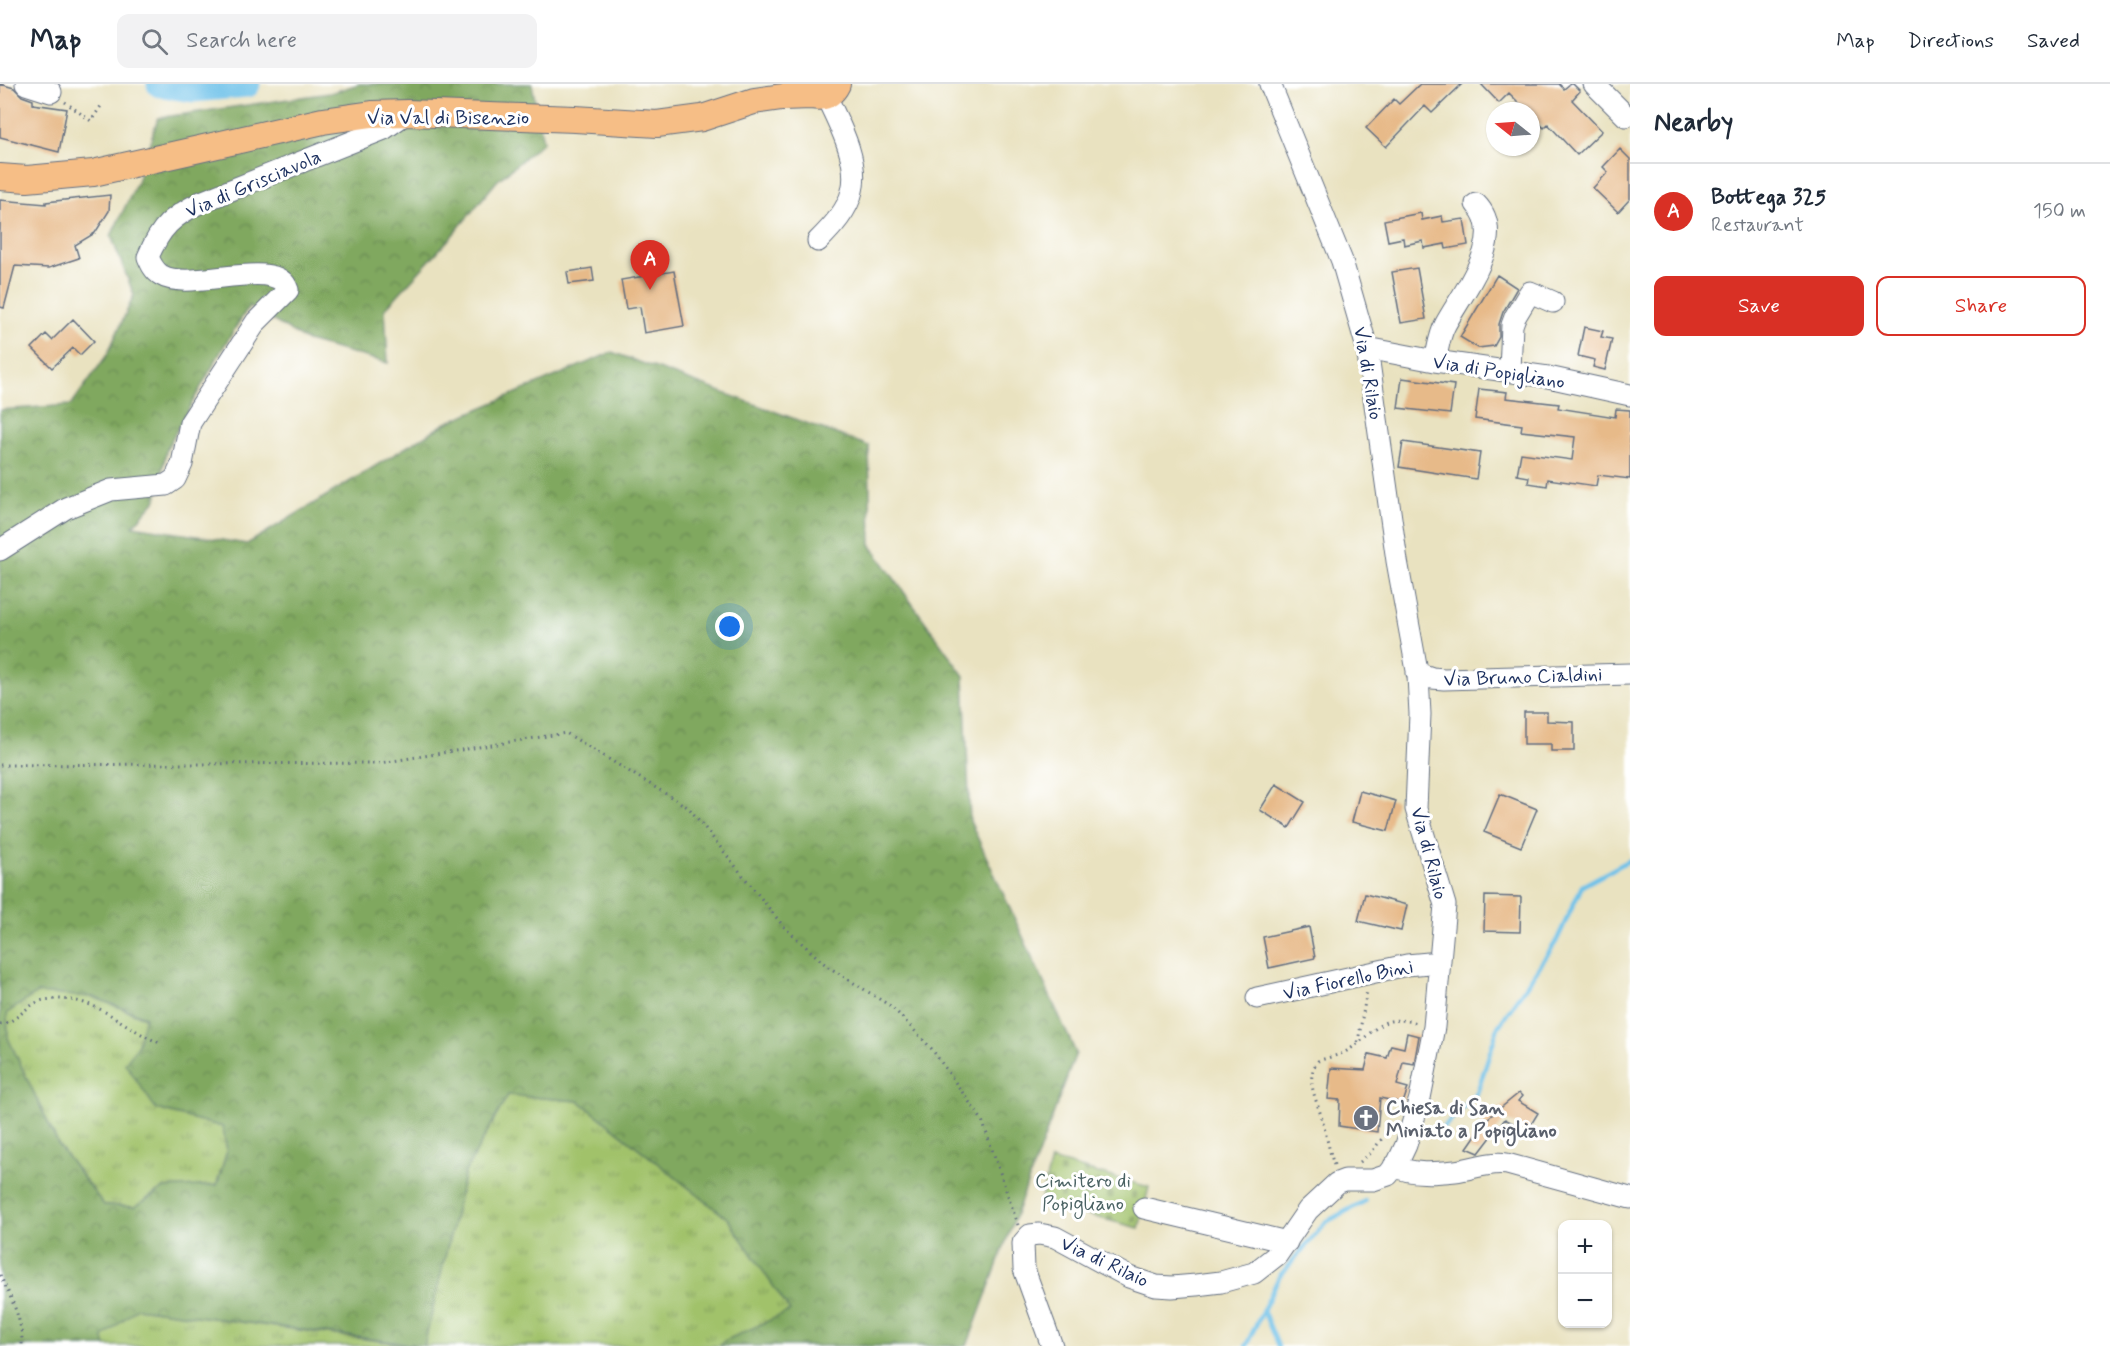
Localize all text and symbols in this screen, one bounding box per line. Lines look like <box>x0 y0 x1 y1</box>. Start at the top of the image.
search box <box>117 14 537 68</box>
text: Map <box>30 23 81 60</box>
icon: search <box>138 25 171 58</box>
text: Search here <box>186 27 297 55</box>
text: Map <box>1836 27 1875 55</box>
text: Directions <box>1908 27 1994 55</box>
text: Saved <box>2027 27 2080 55</box>
north arrow <box>1486 102 1540 156</box>
street label: Via Val di Bisenzio <box>367 105 529 132</box>
text: Nearby <box>1654 106 1733 140</box>
street label: Via di Grisciavola <box>181 144 326 225</box>
text: Bottega 325 <box>1711 184 1826 212</box>
text: A <box>1667 198 1680 225</box>
text: 150 m <box>2033 198 2086 225</box>
text: Restaurant <box>1711 212 1804 239</box>
pin: A <box>630 240 670 290</box>
button: Save <box>1654 276 1864 336</box>
button: Share <box>1876 276 2086 336</box>
street label: Via di Rilaio <box>1346 324 1389 422</box>
street label: Via di Popigliano <box>1431 349 1567 396</box>
your location <box>715 612 744 641</box>
street label: Via Bruno Cialdini <box>1443 661 1603 694</box>
street label: Via di Rilaio <box>1403 804 1454 903</box>
street label: Via Fiorello Bini <box>1281 953 1416 1007</box>
place label: Chiesa di San Miniato a Popigliano <box>1386 1095 1557 1147</box>
church icon: Chiesa di San Miniato a Popigliano <box>1351 1103 1381 1133</box>
park label: Cimitero di Popigliano <box>1035 1168 1131 1219</box>
map controls <box>1558 1220 1612 1328</box>
button: + <box>1558 1220 1612 1274</box>
street label: Via di Rilaio <box>1056 1230 1153 1295</box>
button: − <box>1558 1274 1612 1328</box>

